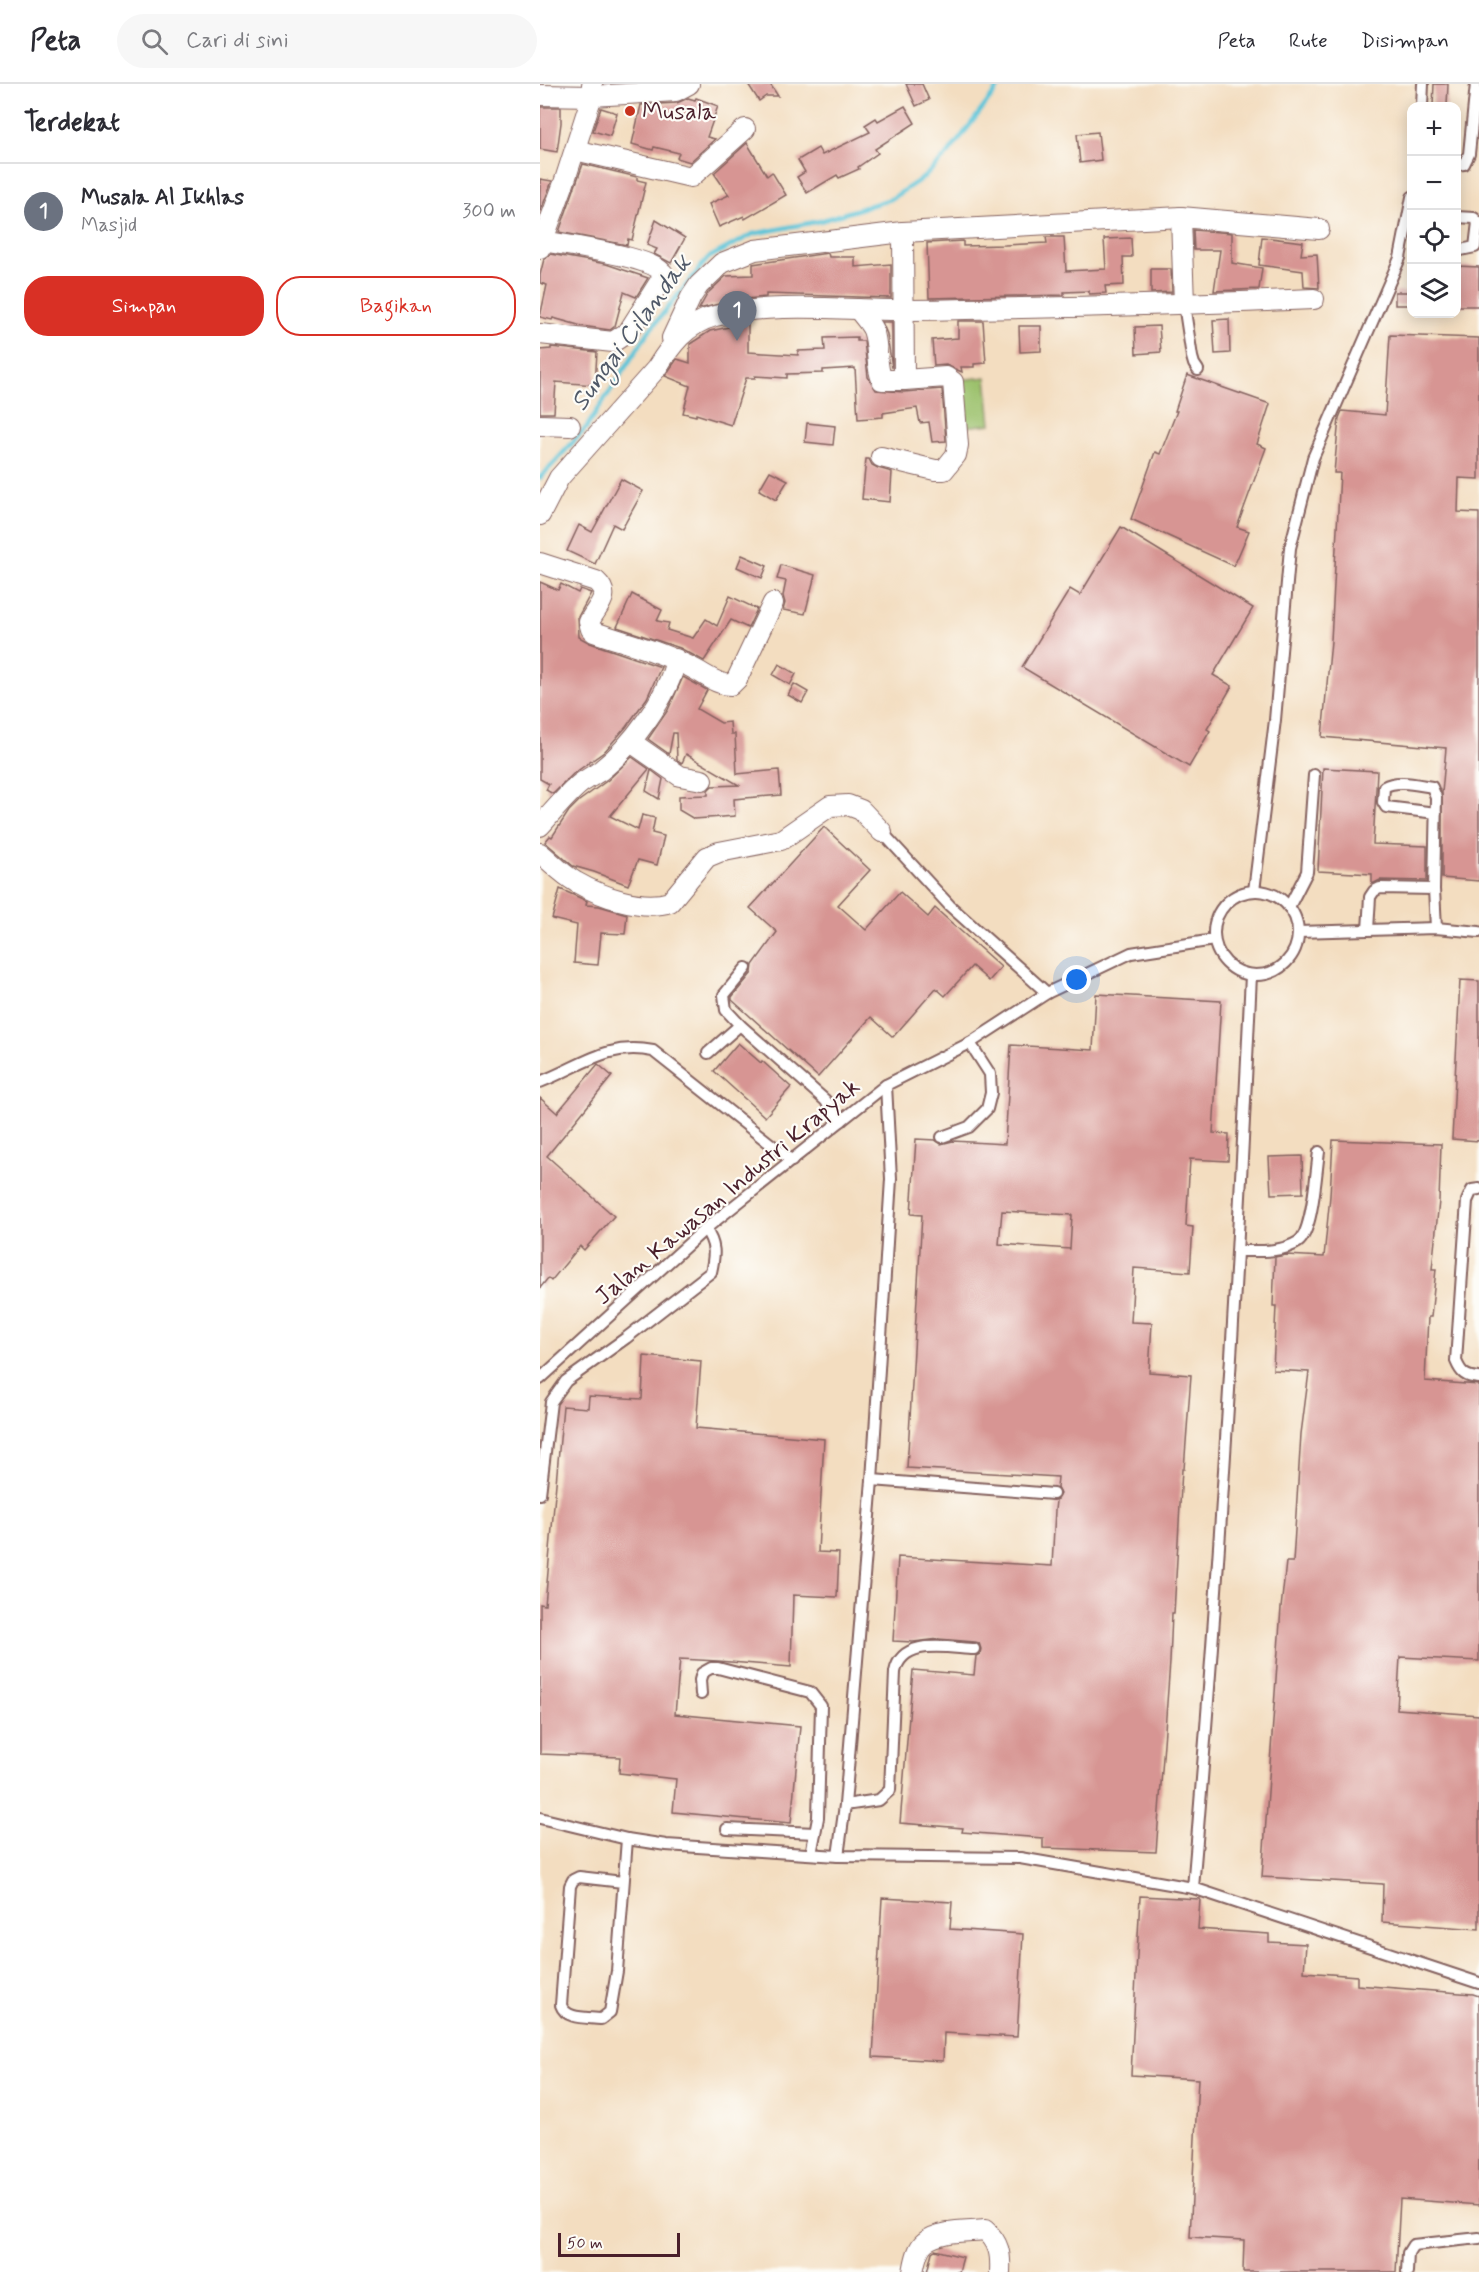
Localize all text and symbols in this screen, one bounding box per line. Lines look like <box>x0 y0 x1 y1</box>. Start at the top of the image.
search box <box>117 14 537 68</box>
text: Peta <box>30 23 81 60</box>
icon: search <box>138 25 171 58</box>
text: Cari di sini <box>186 27 289 55</box>
text: Peta <box>1218 27 1256 55</box>
text: Rute <box>1289 27 1328 55</box>
text: Disimpan <box>1361 27 1449 55</box>
place label: Musala <box>642 97 717 128</box>
map controls <box>1407 102 1461 318</box>
button: + <box>1407 102 1461 156</box>
marker: Musala <box>623 104 637 118</box>
text: Terdekat <box>24 106 120 140</box>
button: − <box>1407 156 1461 210</box>
text: Musala Al Ikhlas <box>81 184 244 212</box>
text: 1 <box>39 198 48 225</box>
text: 300 m <box>462 198 516 225</box>
button: locate <box>1407 210 1461 264</box>
text: Masjid <box>81 212 137 239</box>
water label: Sungai Cilandak <box>563 247 702 419</box>
button: layers <box>1407 264 1461 318</box>
button: Simpan <box>24 276 264 336</box>
button: Bagikan <box>276 276 516 336</box>
pin: 1 <box>718 292 756 341</box>
your location <box>1062 965 1091 994</box>
street label: Jalan Kawasan Industri Krapyak <box>589 1072 867 1312</box>
scale bar <box>558 2230 680 2258</box>
text: 50 m <box>567 2233 603 2254</box>

